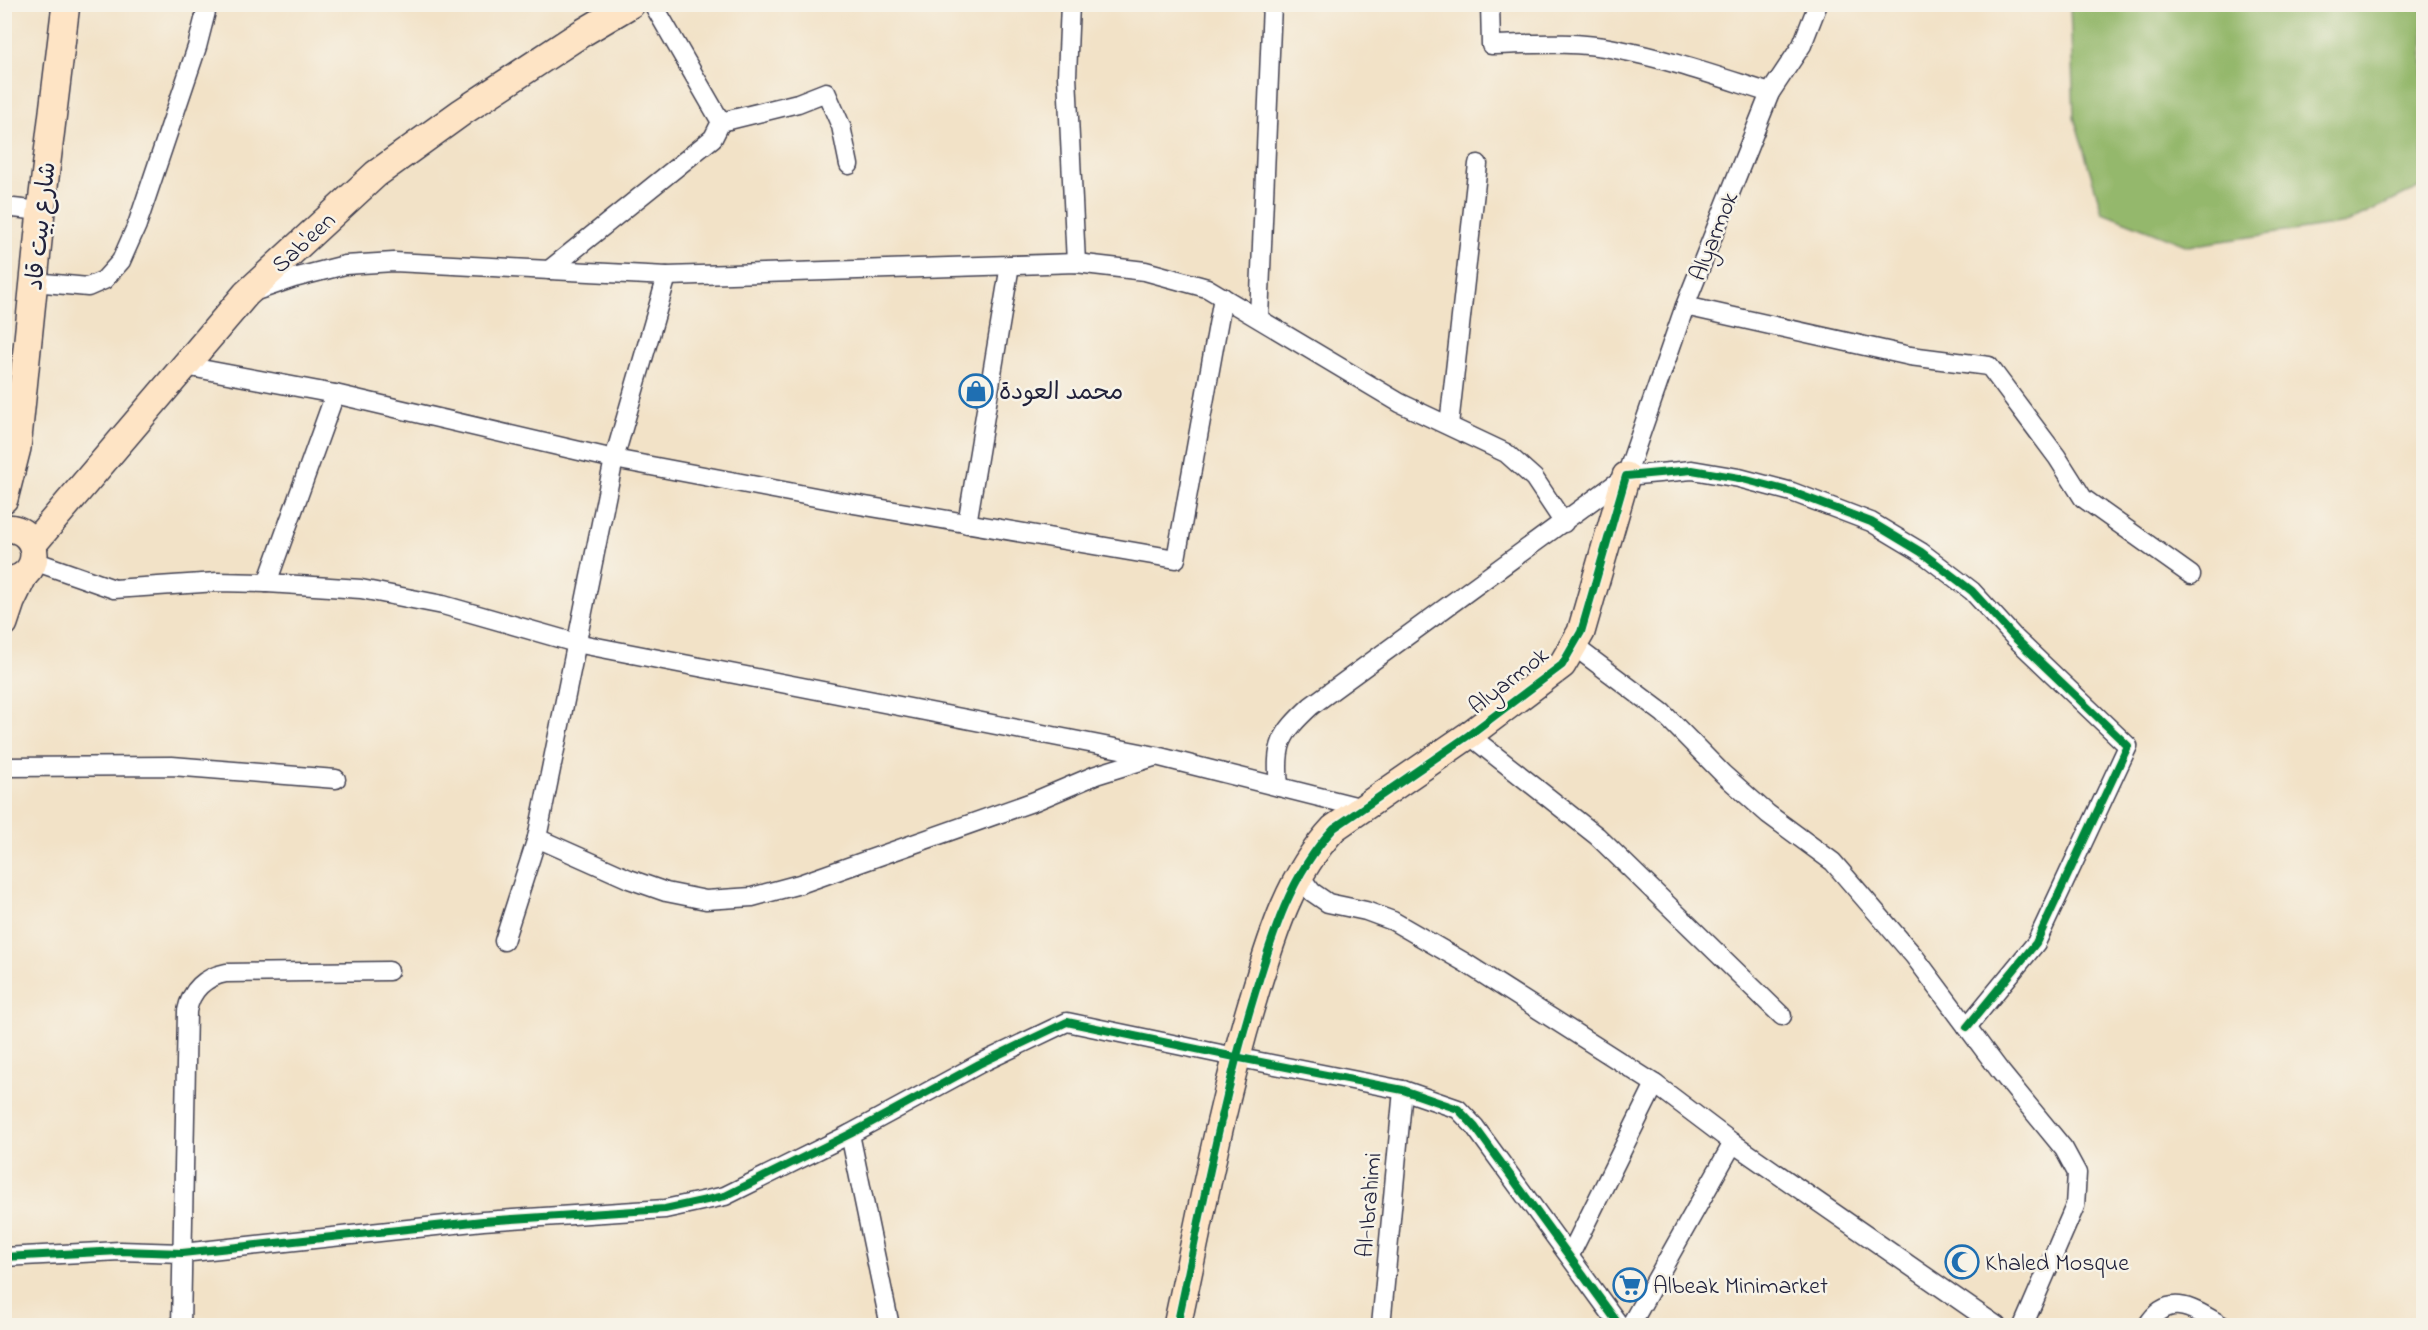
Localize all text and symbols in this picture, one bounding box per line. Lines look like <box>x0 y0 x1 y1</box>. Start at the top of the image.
street label: شارع بيت قاد <box>18 160 67 292</box>
street label: Alyarmok <box>1682 187 1750 287</box>
street label: Sab'een <box>265 205 345 283</box>
shop icon: محمد العودة <box>958 373 994 409</box>
place label: محمد العودة <box>999 376 1123 411</box>
street label: Alyarmok <box>1462 639 1558 725</box>
street label: Al-Ibrahimi <box>1348 1151 1393 1259</box>
mosque icon: Khaled Mosque <box>1944 1244 1980 1280</box>
place label: Khaled Mosque <box>1985 1247 2129 1282</box>
supermarket icon: Albeak Minimarket <box>1612 1267 1648 1303</box>
place label: Albeak Minimarket <box>1653 1270 1828 1305</box>

